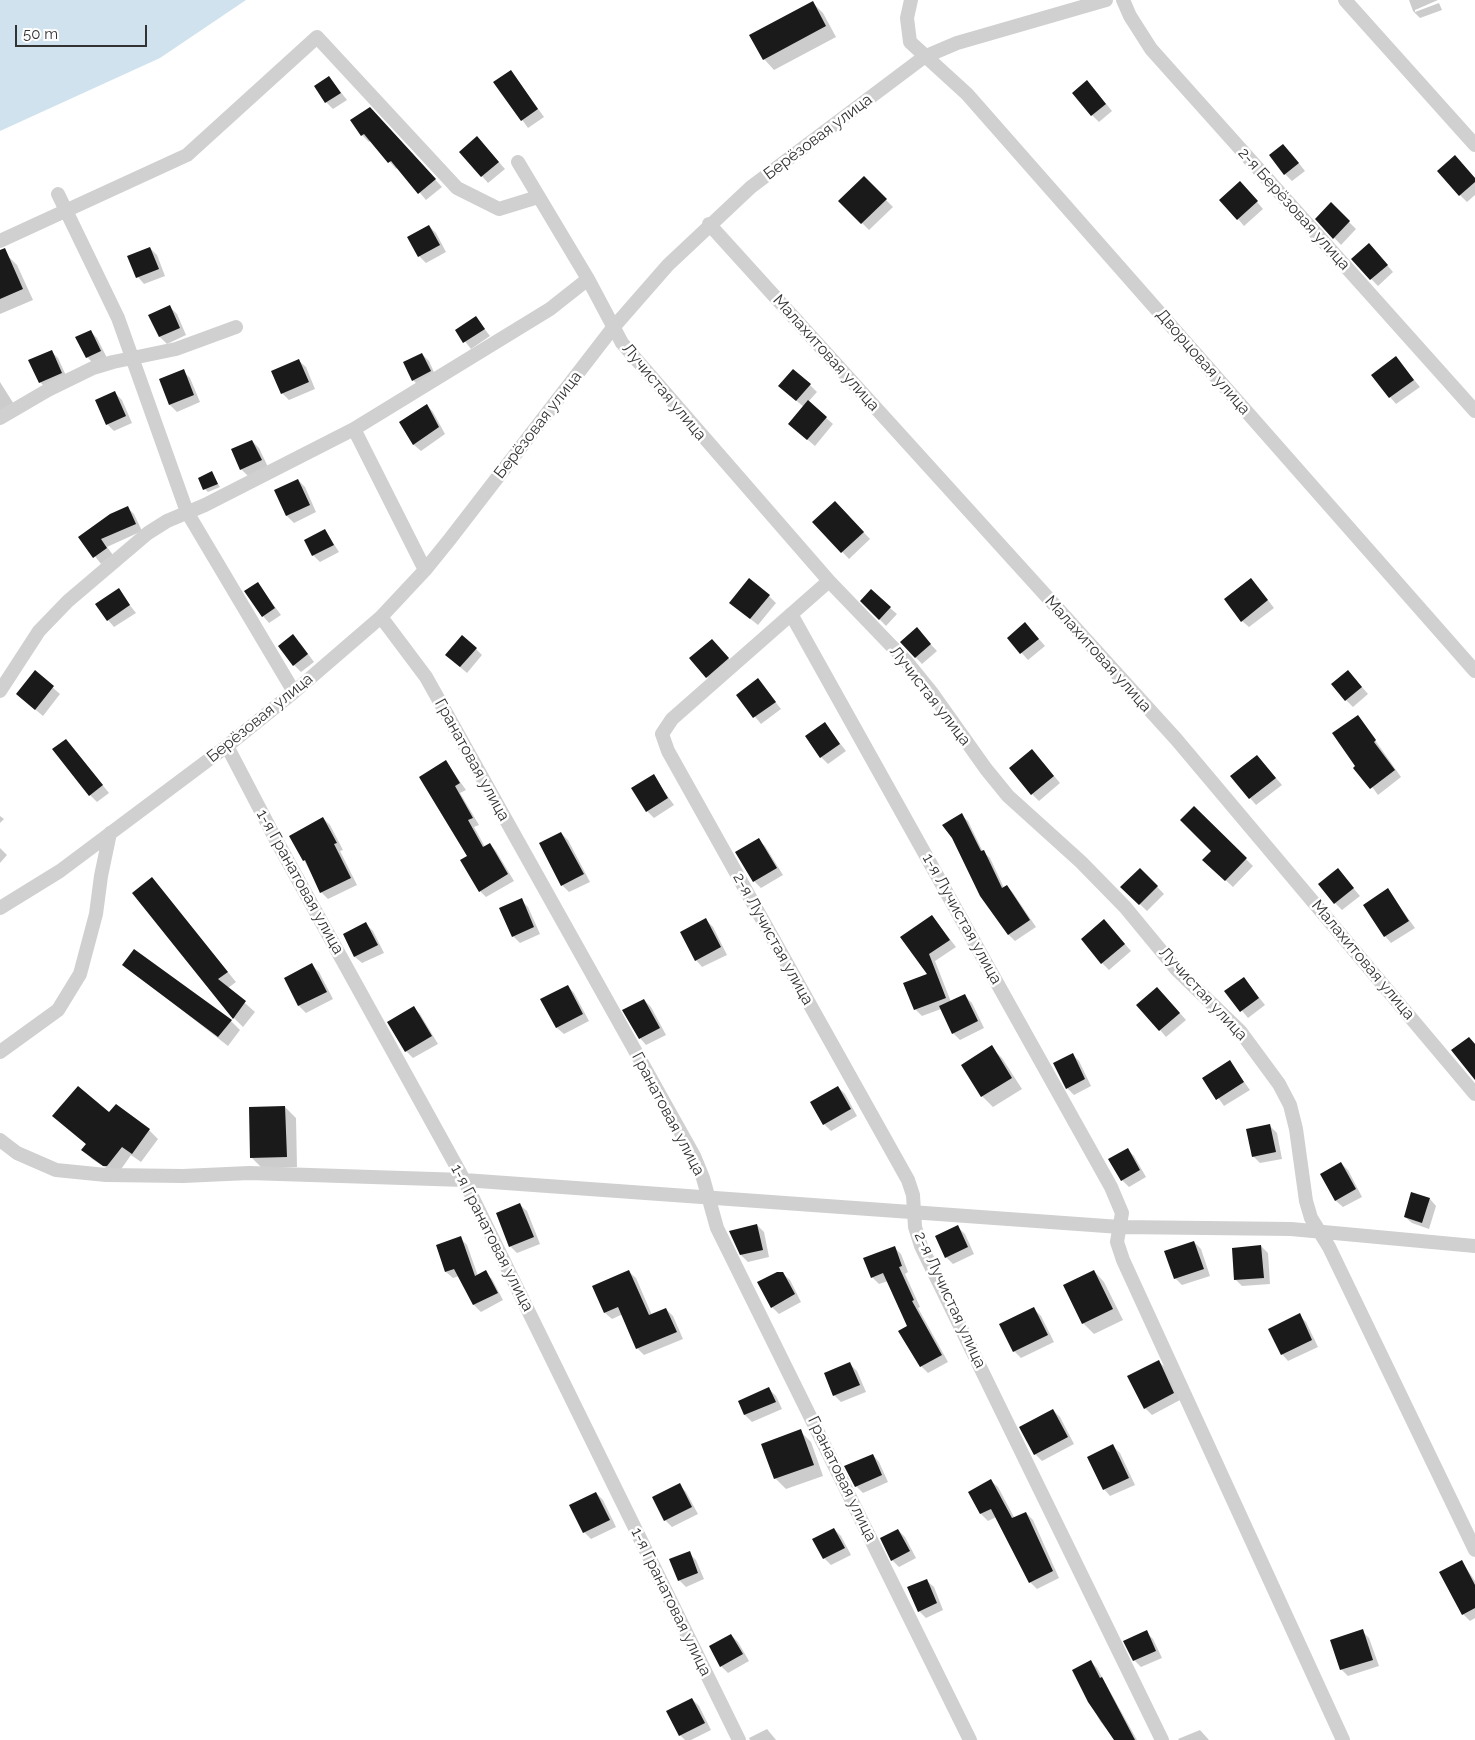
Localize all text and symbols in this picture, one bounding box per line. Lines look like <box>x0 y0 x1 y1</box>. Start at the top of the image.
scale bar <box>18 15 150 47</box>
text: 50 m <box>23 25 58 43</box>
street label: Берёзовая улица <box>760 90 876 184</box>
street label: 2-я Берёзовая улица <box>1234 144 1354 274</box>
street label: Малахитовая улица <box>769 291 883 415</box>
street label: Дворцовая улица <box>1152 305 1254 419</box>
street label: Лучистая улица <box>618 340 710 444</box>
street label: Берёзовая улица <box>490 368 586 482</box>
street label: Малахитовая улица <box>1041 592 1155 716</box>
street label: Лучистая улица <box>885 642 975 750</box>
street label: Берёзовая улица <box>203 669 317 767</box>
street label: Гранатовая улица <box>430 696 514 824</box>
street label: 1-я Гранатовая улица <box>252 806 348 958</box>
street label: 1-я Лучистая улица <box>918 850 1006 988</box>
street label: 2-я Лучистая улица <box>729 870 817 1008</box>
street label: Малахитовая улица <box>1307 896 1419 1024</box>
street label: Лучистая улица <box>1155 943 1251 1045</box>
street label: Гранатовая улица <box>627 1049 709 1179</box>
street label: 1-я Гранатовая улица <box>447 1161 537 1315</box>
street label: 2-я Лучистая улица <box>910 1229 990 1371</box>
street label: Гранатовая улица <box>803 1413 881 1545</box>
street label: 1-я Гранатовая улица <box>627 1525 715 1679</box>

